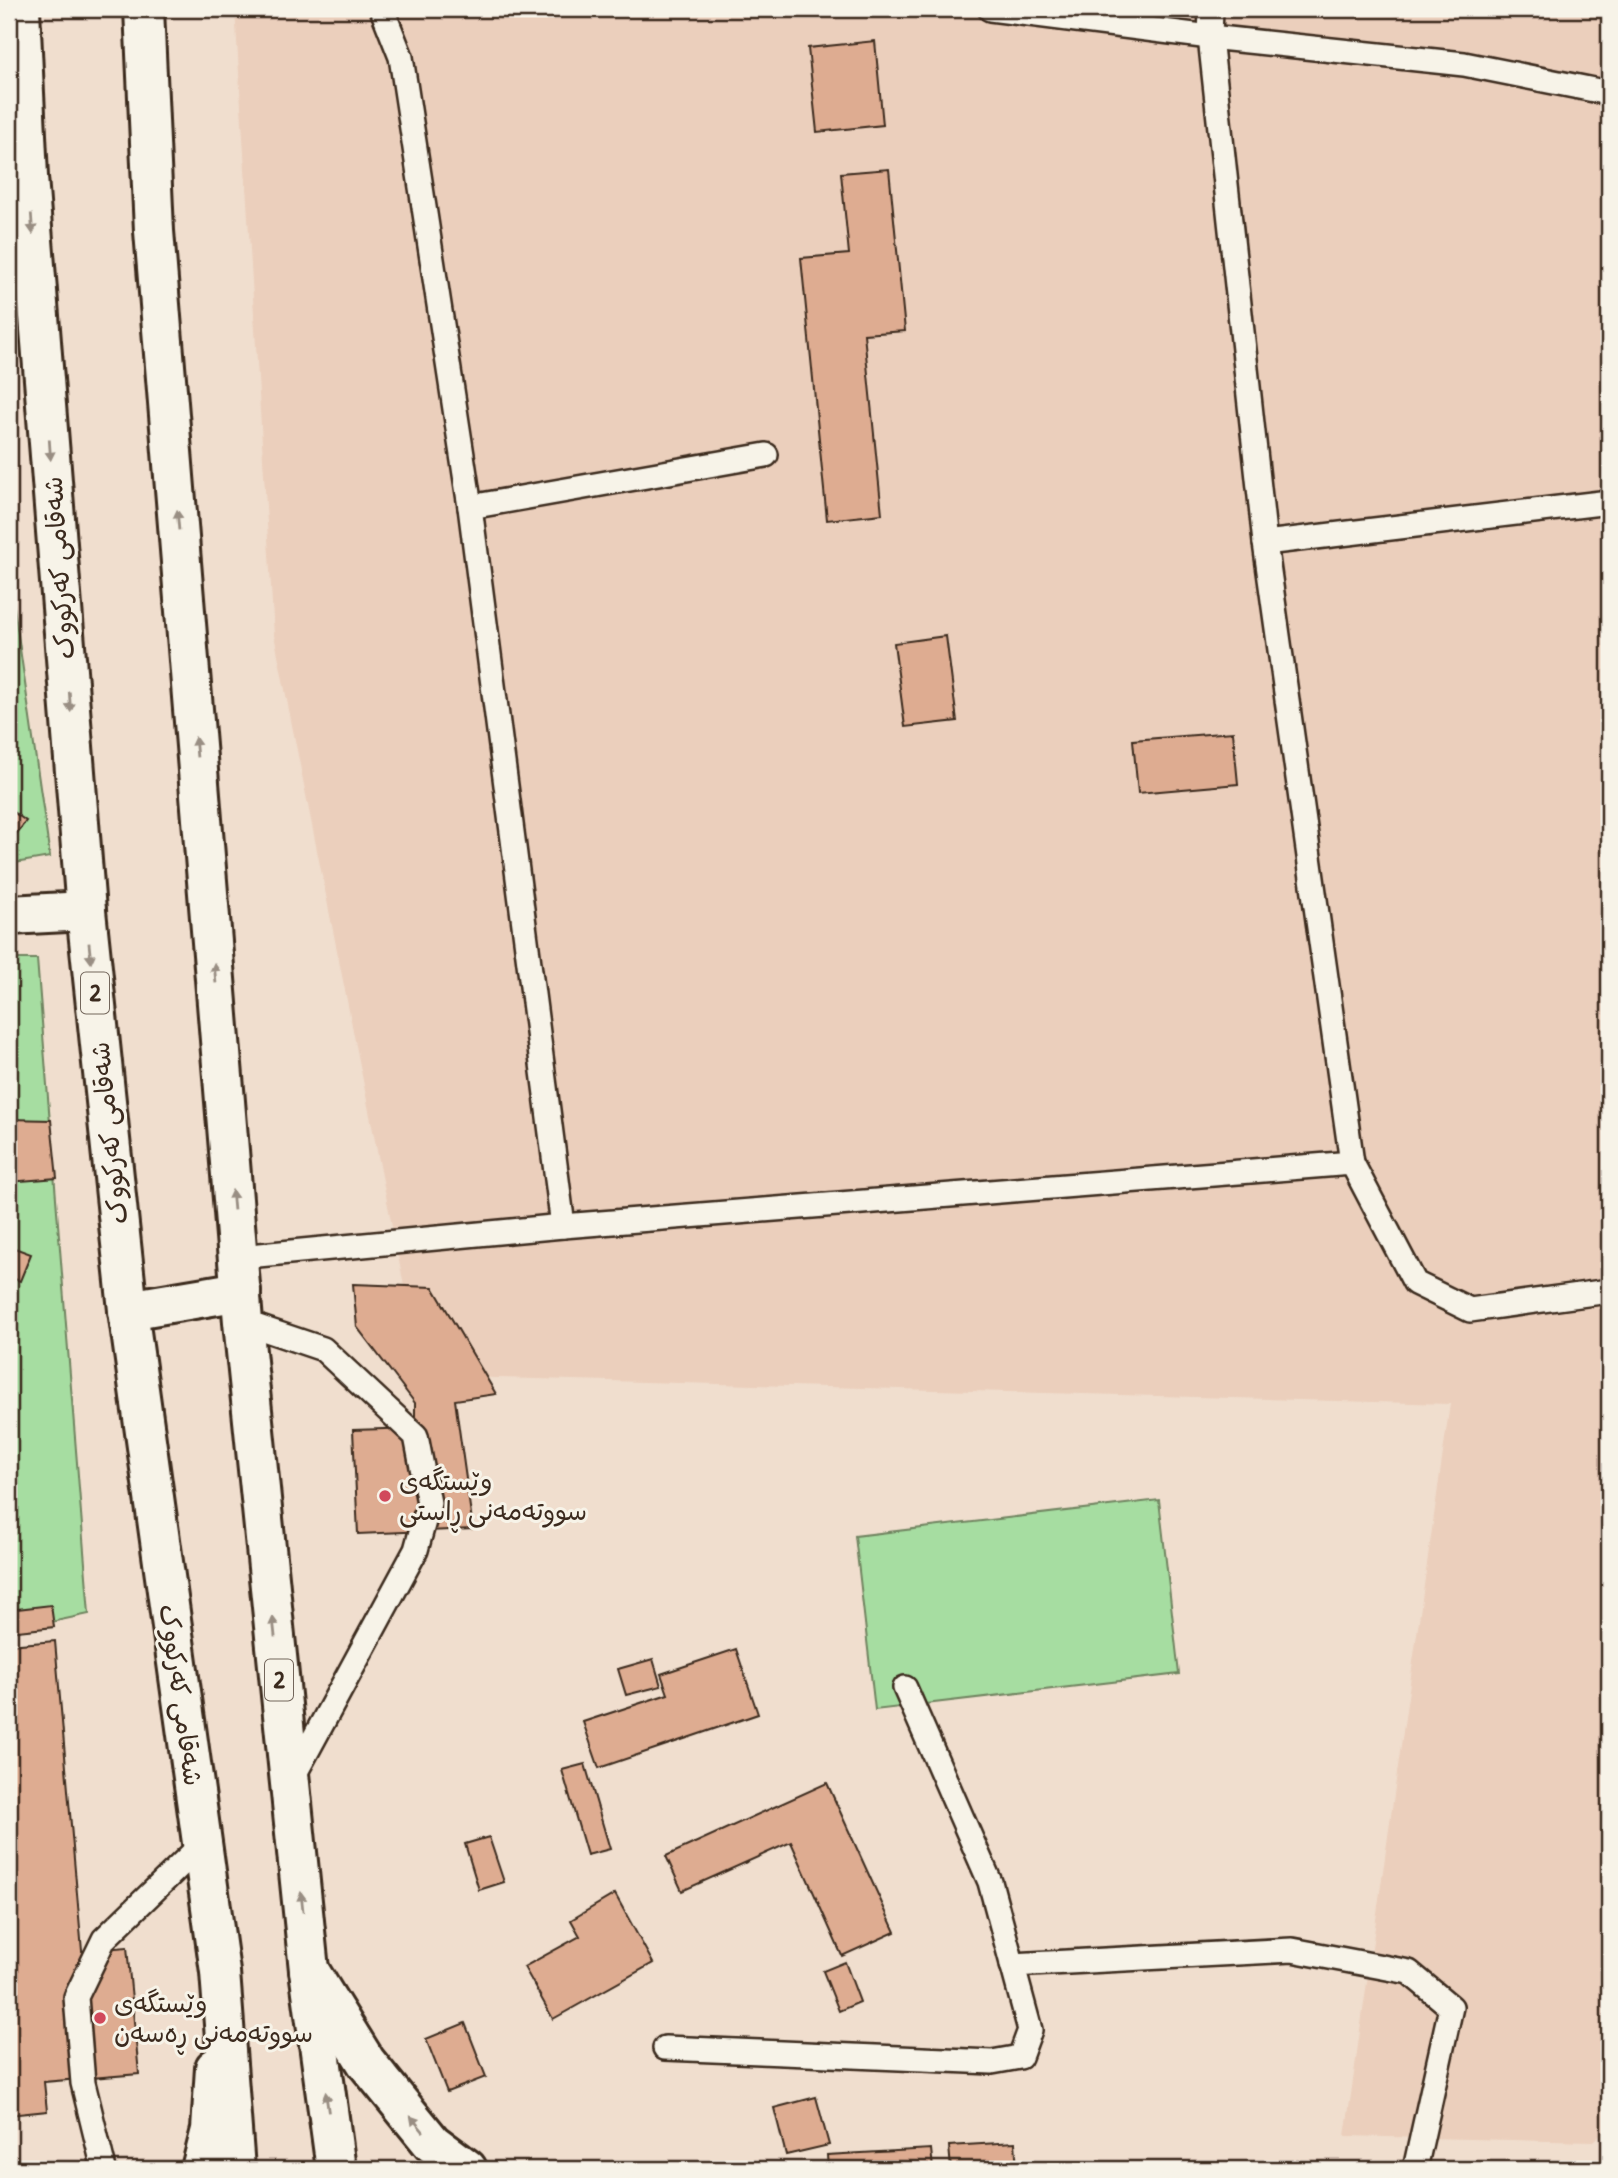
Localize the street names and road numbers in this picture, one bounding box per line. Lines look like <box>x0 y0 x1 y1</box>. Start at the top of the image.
street label: شەقامی کەرکووک <box>35 475 82 661</box>
road number: 2 <box>81 973 109 1014</box>
street label: شەقامی کەرکووک <box>82 1040 135 1226</box>
street label: شەقامی کەرکووک <box>151 1602 212 1788</box>
road number: 2 <box>265 1660 293 1700</box>

